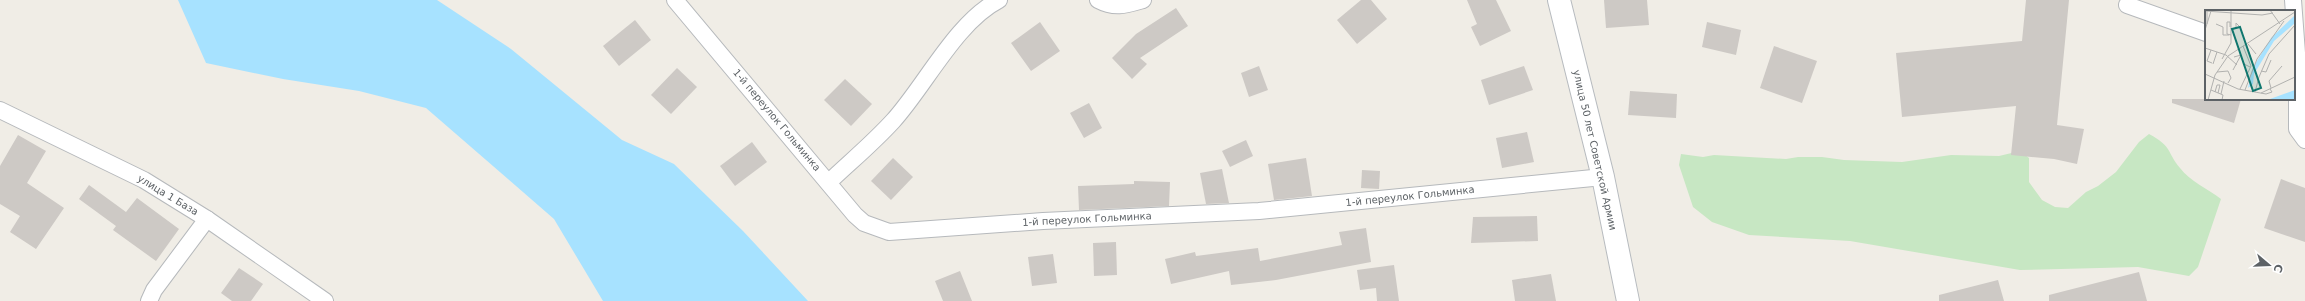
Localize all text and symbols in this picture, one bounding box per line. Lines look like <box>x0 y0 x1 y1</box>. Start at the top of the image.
inset map <box>2205 10 2295 100</box>
street label: 1-й переулок Гольминка <box>731 67 823 173</box>
street label: улица 50 лет Советской Армии <box>1571 69 1619 231</box>
street label: улица 1 База <box>136 173 200 217</box>
street label: 1-й переулок Гольминка <box>1345 184 1475 208</box>
street label: 1-й переулок Гольминка <box>1022 210 1152 228</box>
north arrow <box>2249 245 2289 285</box>
text: С <box>2271 262 2285 274</box>

